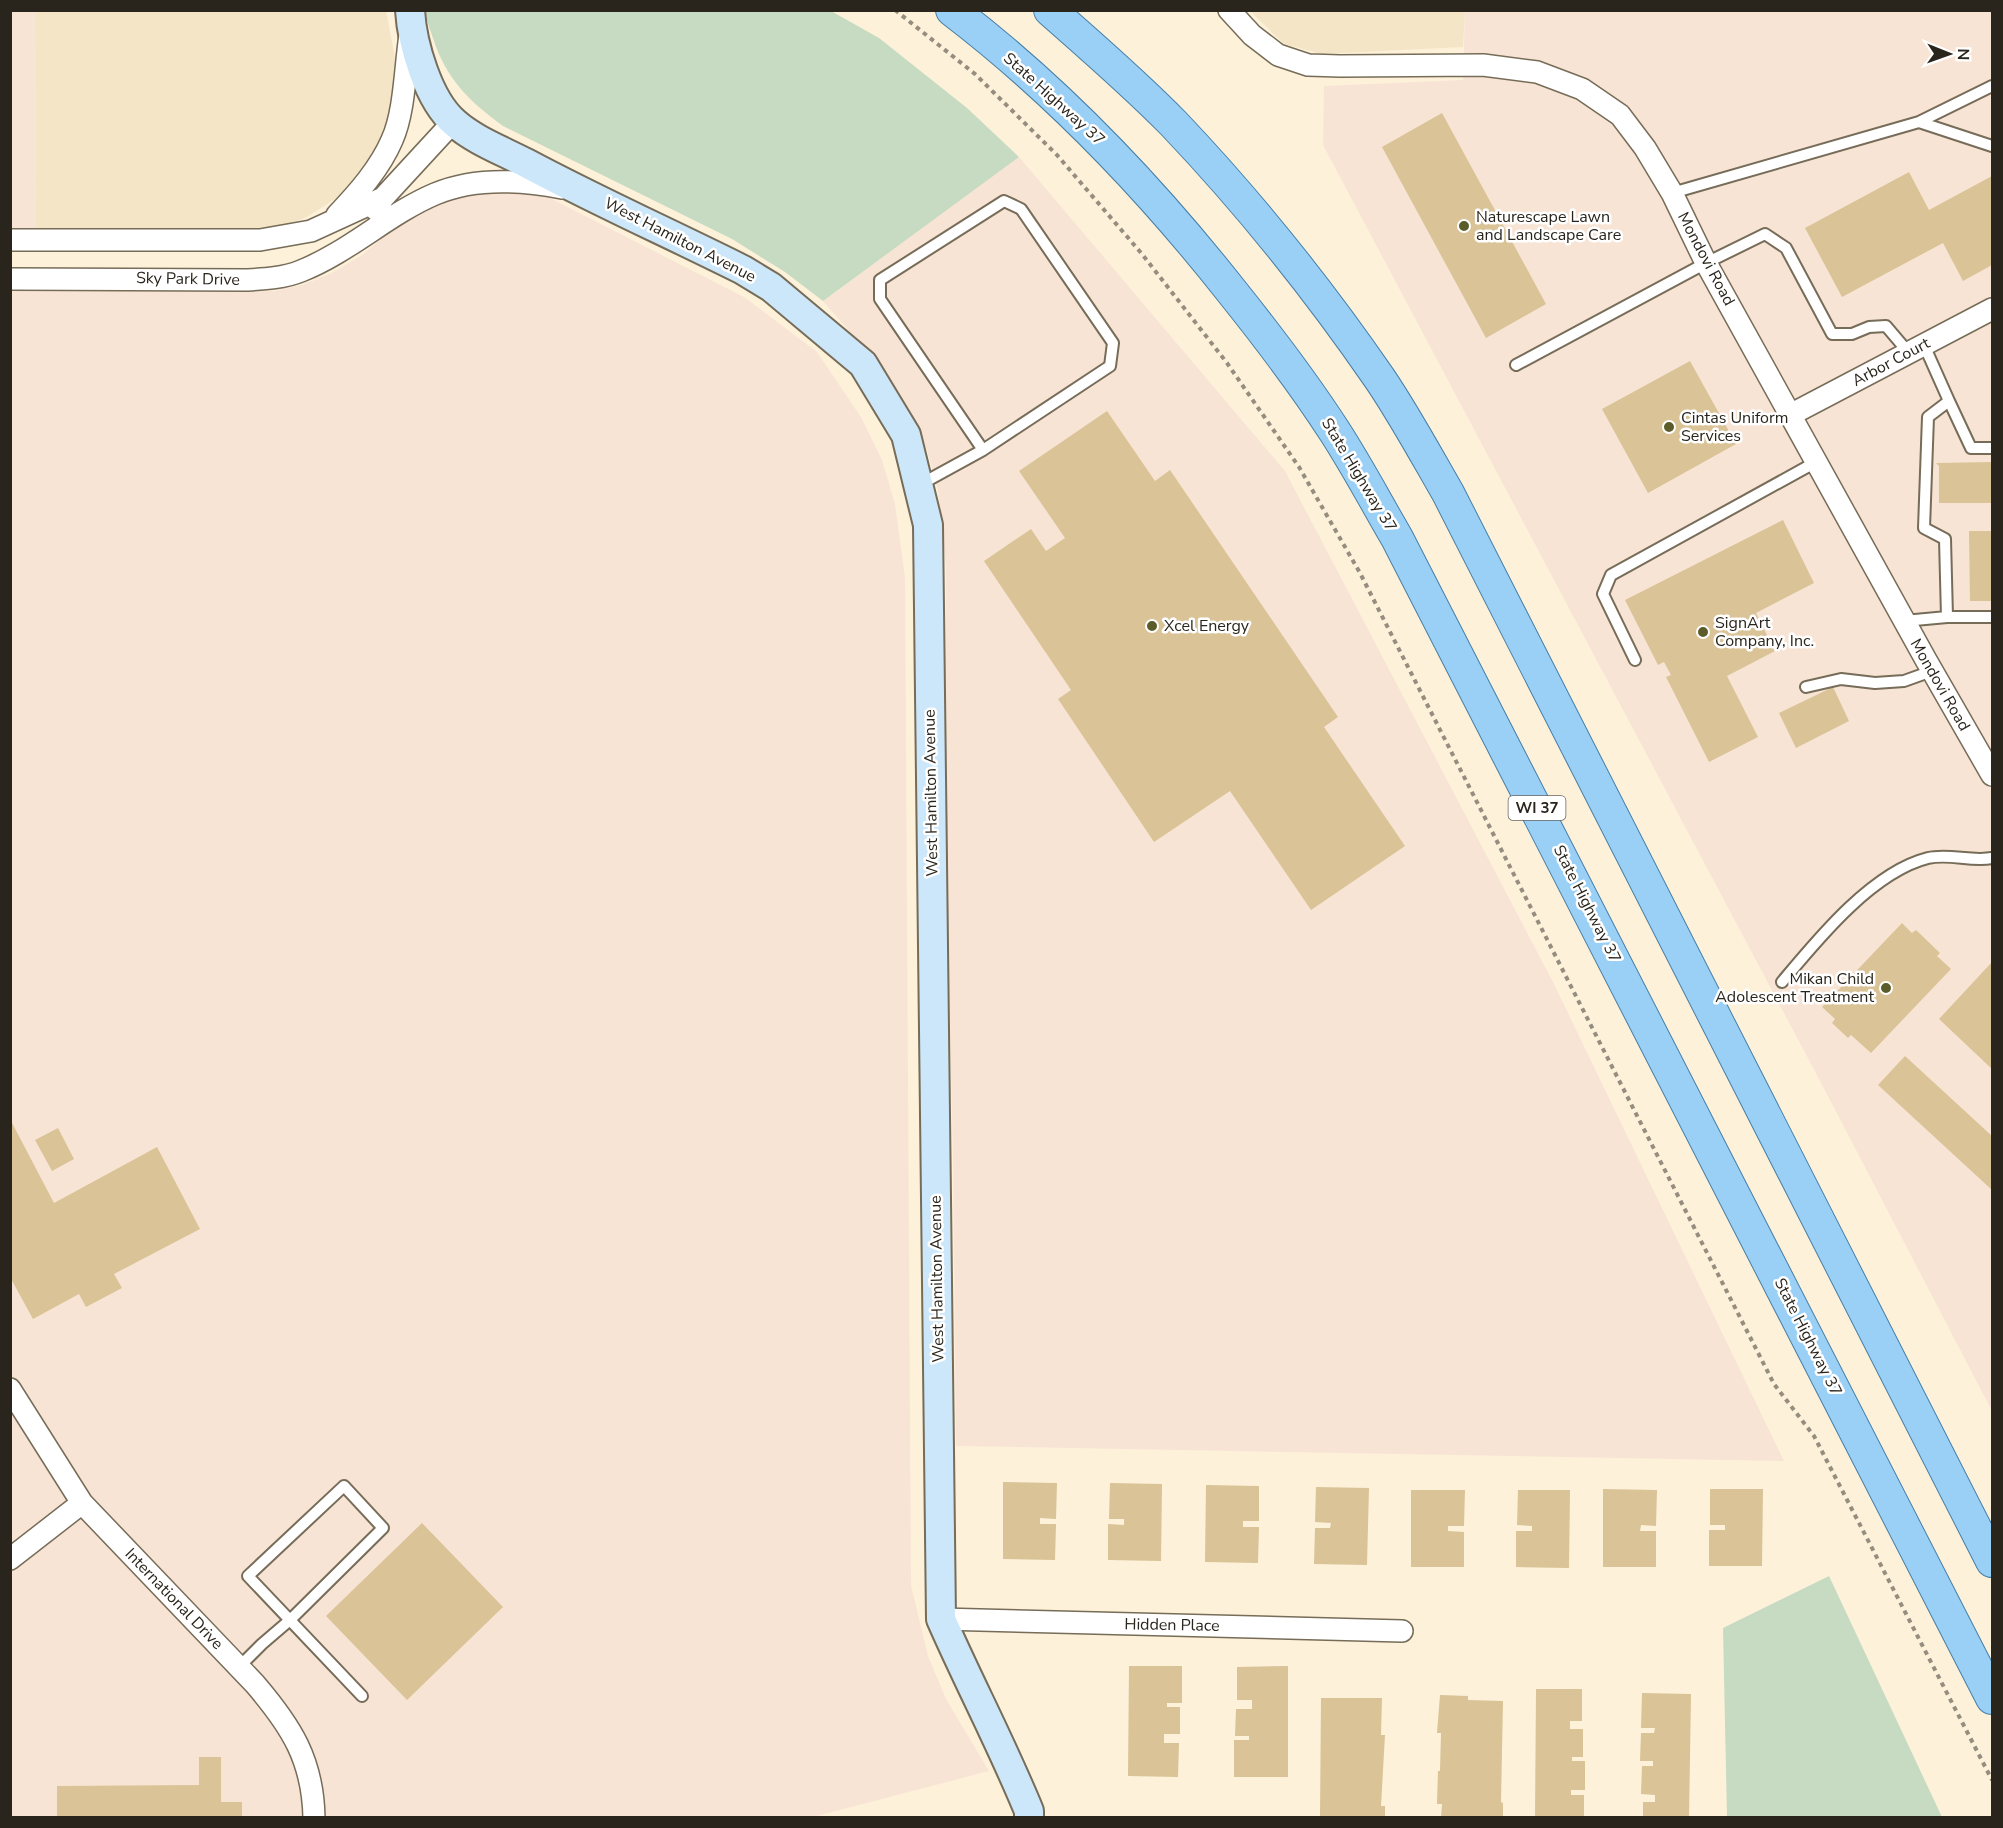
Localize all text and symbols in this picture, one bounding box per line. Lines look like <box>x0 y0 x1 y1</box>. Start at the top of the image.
north arrow <box>1919 24 1979 84</box>
street label: State Highway 37 <box>999 47 1109 151</box>
text: N <box>1952 48 1974 60</box>
street label: West Hamilton Avenue <box>600 192 760 288</box>
place label: Naturescape Lawn and Landscape Care <box>1476 206 1621 246</box>
street label: Mondovi Road <box>1672 208 1740 310</box>
marker: Naturescape Lawn and Landscape Care <box>1457 219 1471 233</box>
street label: Sky Park Drive <box>136 267 240 291</box>
street label: Arbor Court <box>1848 332 1934 392</box>
place label: Cintas Uniform Services <box>1681 407 1788 447</box>
street label: State Highway 37 <box>1316 414 1402 536</box>
marker: Cintas Uniform Services <box>1662 420 1676 434</box>
place label: SignArt Company, Inc. <box>1715 612 1814 652</box>
place label: Xcel Energy <box>1164 615 1250 637</box>
marker: Xcel Energy <box>1145 619 1159 633</box>
marker: SignArt Company, Inc. <box>1696 625 1710 639</box>
street label: Mondovi Road <box>1905 635 1975 735</box>
street label: West Hamilton Avenue <box>919 709 943 877</box>
road number: WI 37 <box>1508 796 1566 820</box>
street label: State Highway 37 <box>1548 841 1626 967</box>
place label: Mikan Child Adolescent Treatment <box>1715 968 1874 1008</box>
marker: Mikan Child Adolescent Treatment <box>1879 981 1893 995</box>
street label: West Hamilton Avenue <box>925 1195 949 1363</box>
street label: State Highway 37 <box>1769 1274 1847 1400</box>
street label: International Drive <box>120 1543 228 1655</box>
street label: Hidden Place <box>1124 1613 1220 1637</box>

